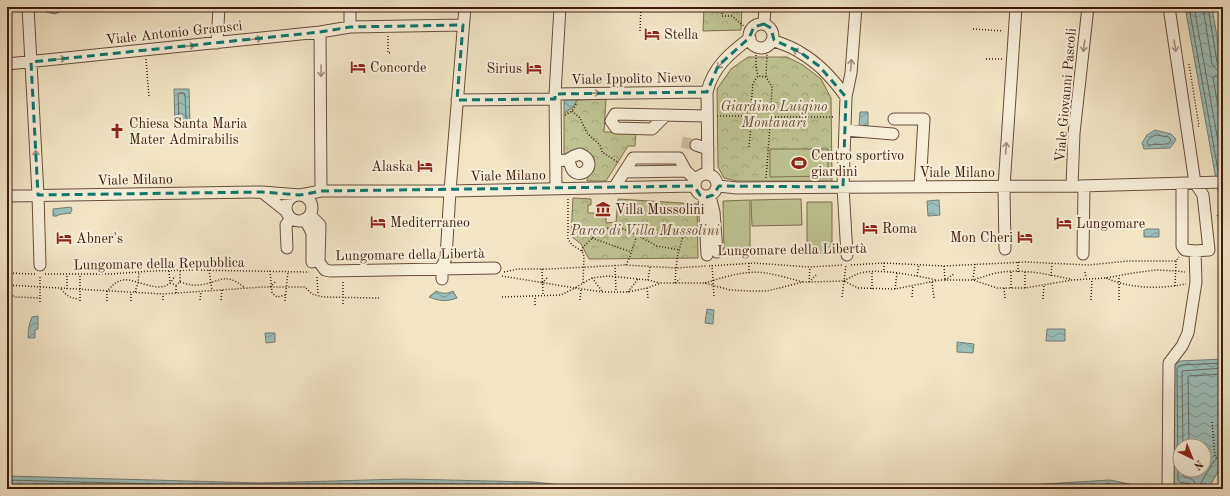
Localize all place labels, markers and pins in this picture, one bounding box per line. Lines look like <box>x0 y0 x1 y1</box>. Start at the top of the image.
hotel icon: Stella <box>643 25 661 43</box>
place label: Stella <box>664 28 699 42</box>
hotel icon: Concorde <box>349 58 367 76</box>
hotel icon: Sirius <box>525 59 543 77</box>
place label: Concorde <box>370 61 426 75</box>
place label: Sirius <box>486 62 522 76</box>
place label: Chiesa Santa Maria Mater Admirabilis <box>129 117 247 147</box>
church icon: Chiesa Santa Maria Mater Admirabilis <box>108 122 126 140</box>
place label: Centro sportivo giardini <box>811 149 904 179</box>
sports icon: Centro sportivo giardini <box>790 154 808 172</box>
hotel icon: Alaska <box>416 157 434 175</box>
place label: Alaska <box>371 160 413 174</box>
museum icon: Villa Mussolini <box>594 200 612 218</box>
place label: Villa Mussolini <box>615 203 705 217</box>
hotel icon: Mediterraneo <box>369 213 387 231</box>
hotel icon: Lungomare <box>1055 214 1073 232</box>
place label: Mediterraneo <box>390 216 470 230</box>
place label: Lungomare <box>1076 217 1145 231</box>
hotel icon: Roma <box>861 219 879 237</box>
place label: Roma <box>882 222 917 236</box>
hotel icon: Mon Cheri <box>1016 228 1034 246</box>
hotel icon: Abner's <box>55 229 73 247</box>
place label: Mon Cheri <box>950 231 1013 245</box>
place label: Abner's <box>76 232 123 246</box>

